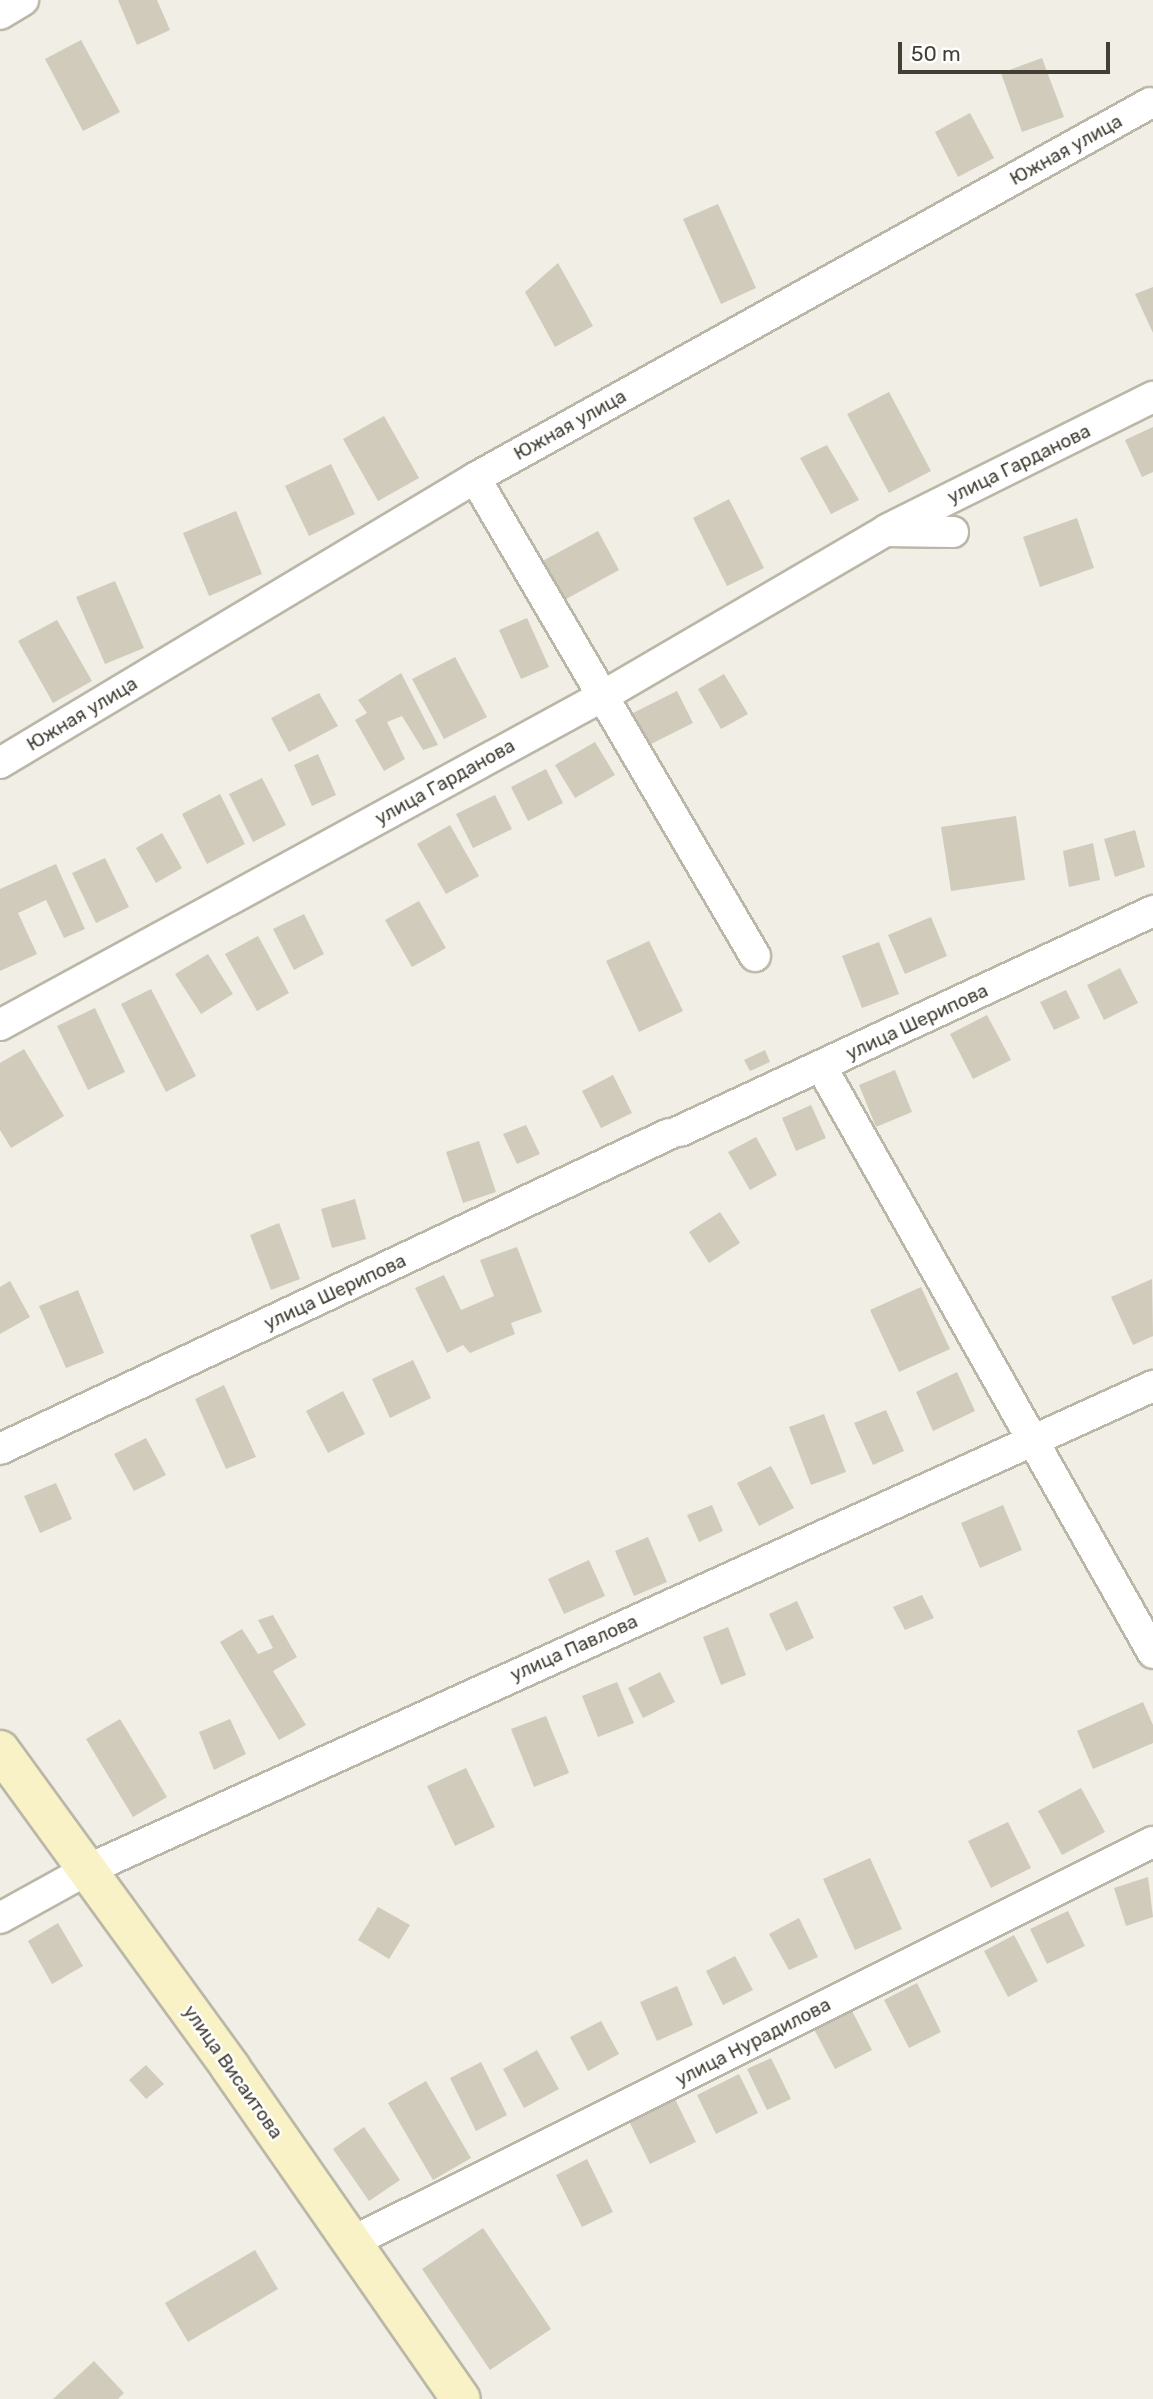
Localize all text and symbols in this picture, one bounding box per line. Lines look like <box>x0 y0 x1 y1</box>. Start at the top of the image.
scale bar <box>901 28 1113 72</box>
text: 50 m <box>911 41 961 66</box>
street label: Южная улица <box>1006 110 1126 190</box>
street label: Южная улица <box>510 385 630 465</box>
street label: улица Гарданова <box>944 419 1094 509</box>
street label: Южная улица <box>23 672 141 756</box>
street label: улица Гарданова <box>371 734 519 830</box>
street label: улица Шерипова <box>842 979 992 1065</box>
street label: улица Шерипова <box>260 1249 410 1335</box>
street label: улица Павлова <box>507 1610 641 1686</box>
street label: улица Нурадилова <box>672 1993 834 2091</box>
street label: улица Висаитова <box>178 2001 288 2143</box>

